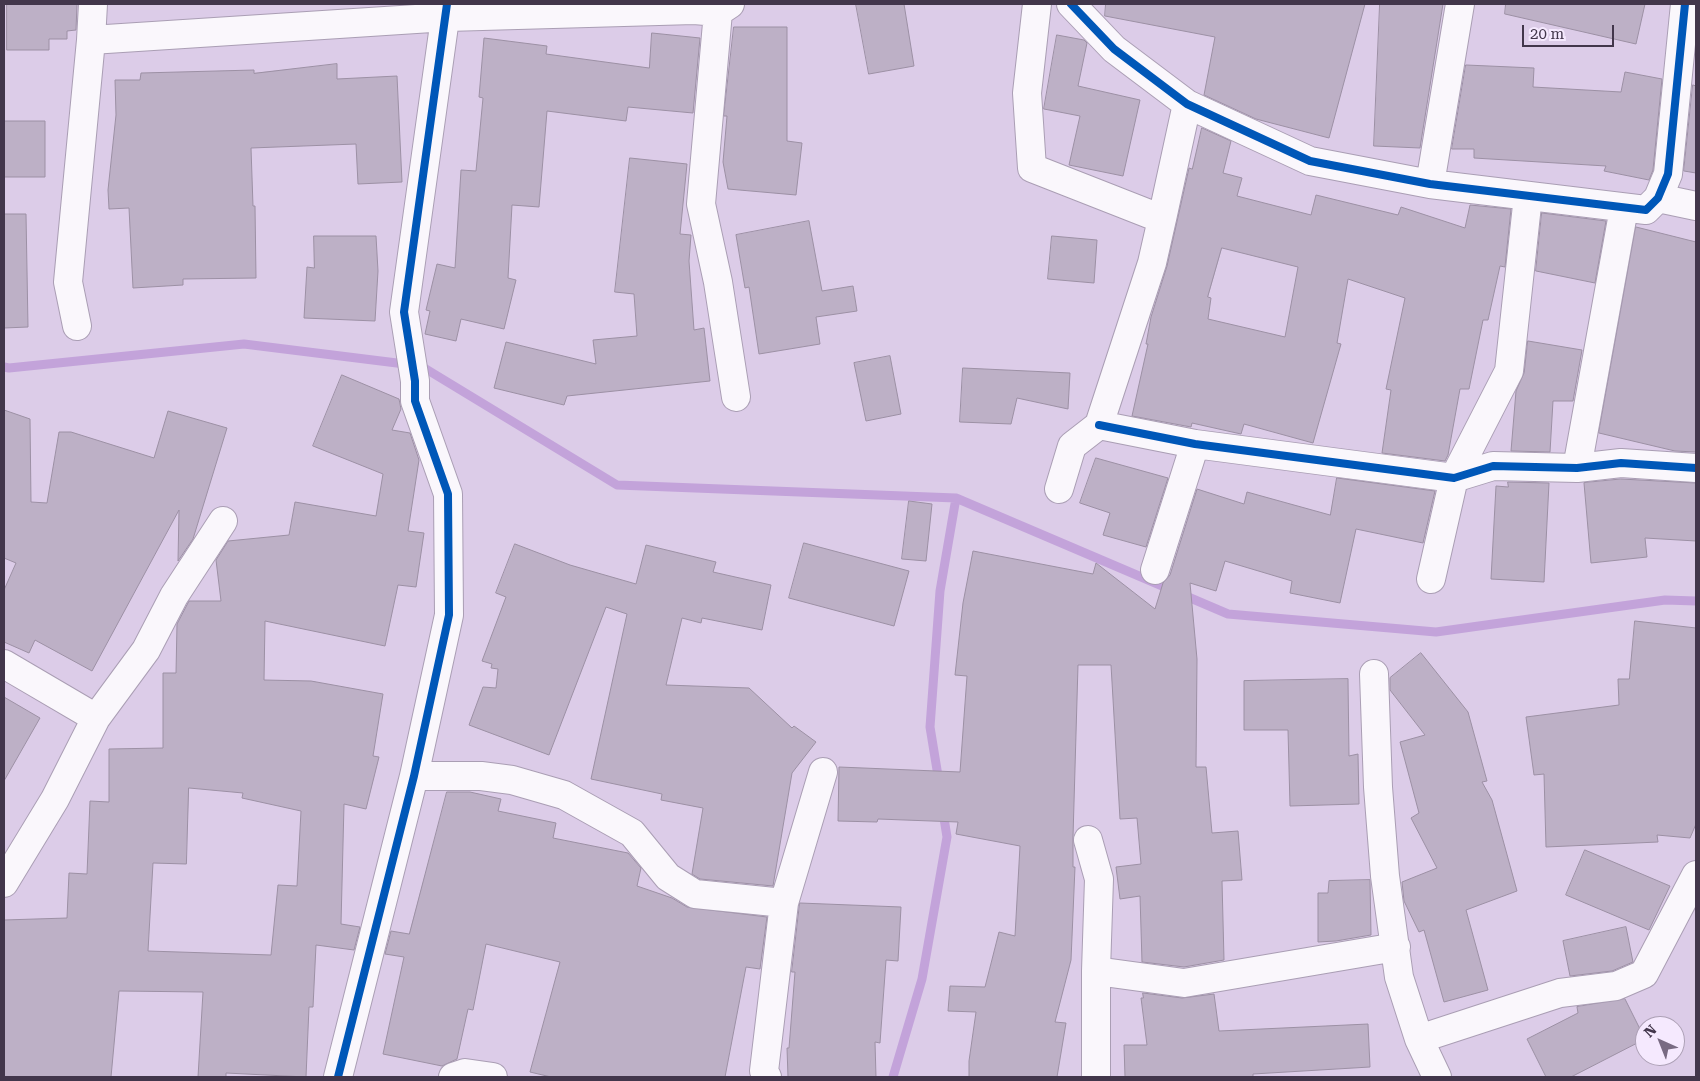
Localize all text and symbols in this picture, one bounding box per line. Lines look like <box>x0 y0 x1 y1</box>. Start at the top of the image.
scale bar <box>1525 15 1618 47</box>
text: 20 m <box>1530 25 1564 43</box>
north arrow <box>1635 1016 1685 1066</box>
text: N <box>1641 1021 1660 1040</box>

